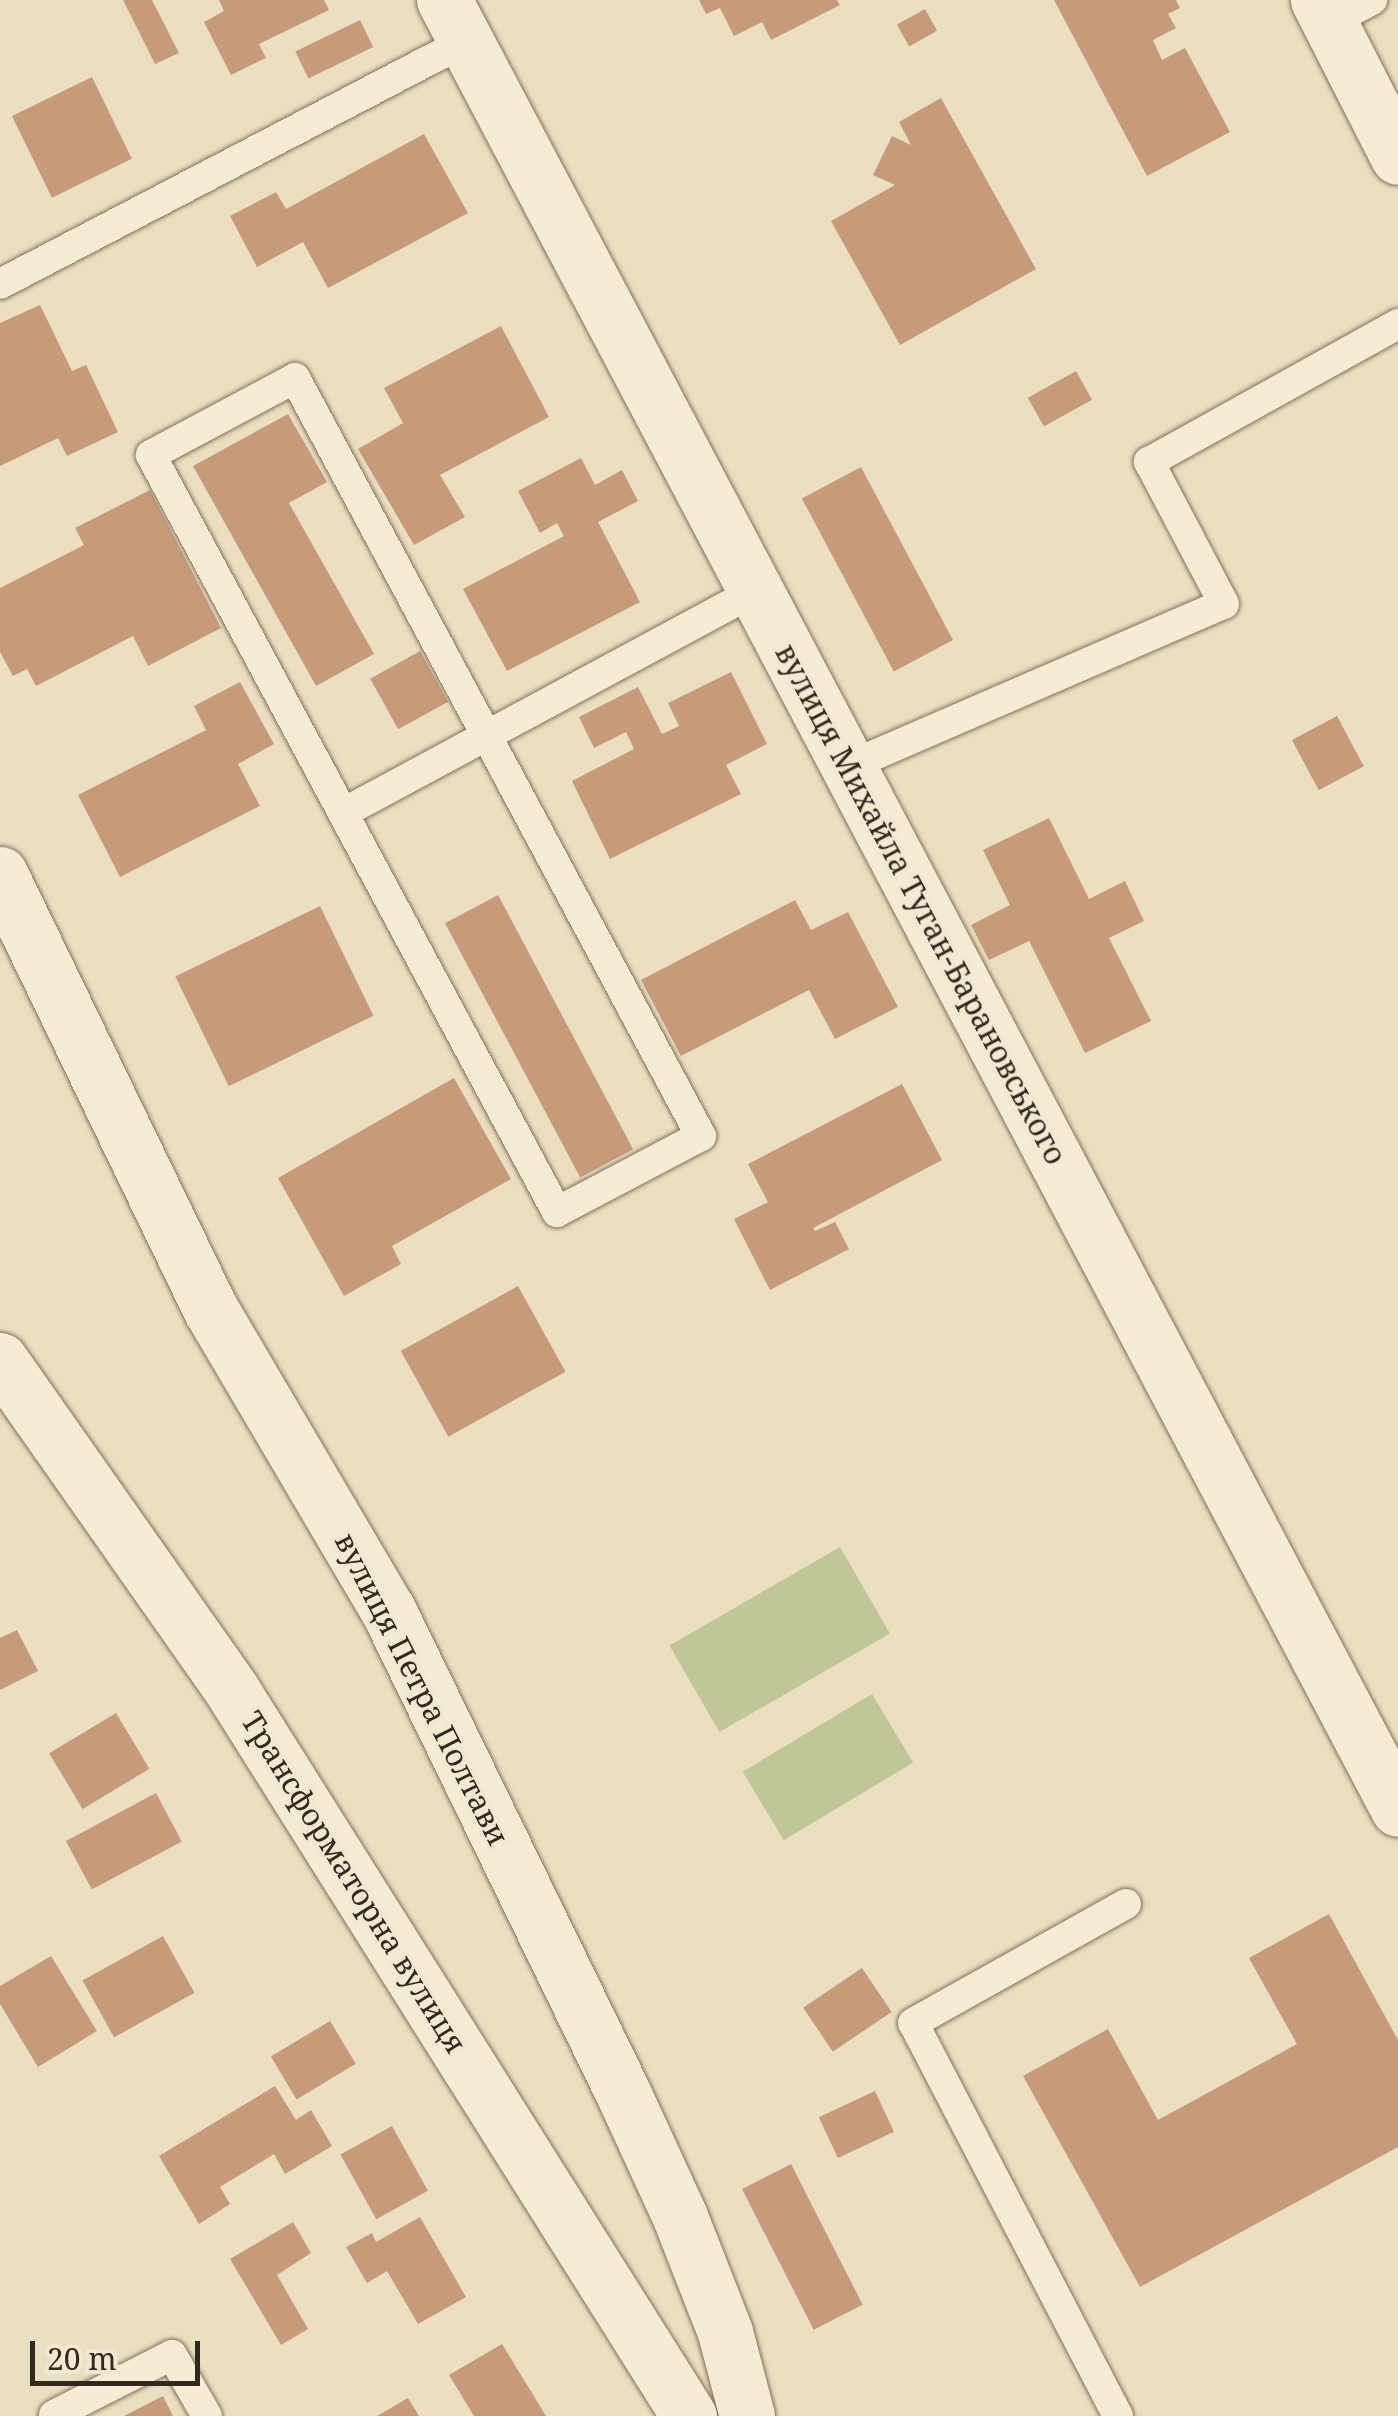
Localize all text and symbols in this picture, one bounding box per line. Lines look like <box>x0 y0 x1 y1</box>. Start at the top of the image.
street label: вулиця Михайла Туган-Барановського <box>768 638 1074 1170</box>
street label: вулиця Петра Полтави <box>327 1527 517 1851</box>
street label: Трансформаторна вулиця <box>234 1704 474 2060</box>
scale bar <box>35 2321 205 2383</box>
text: 20 m <box>47 2338 117 2379</box>

